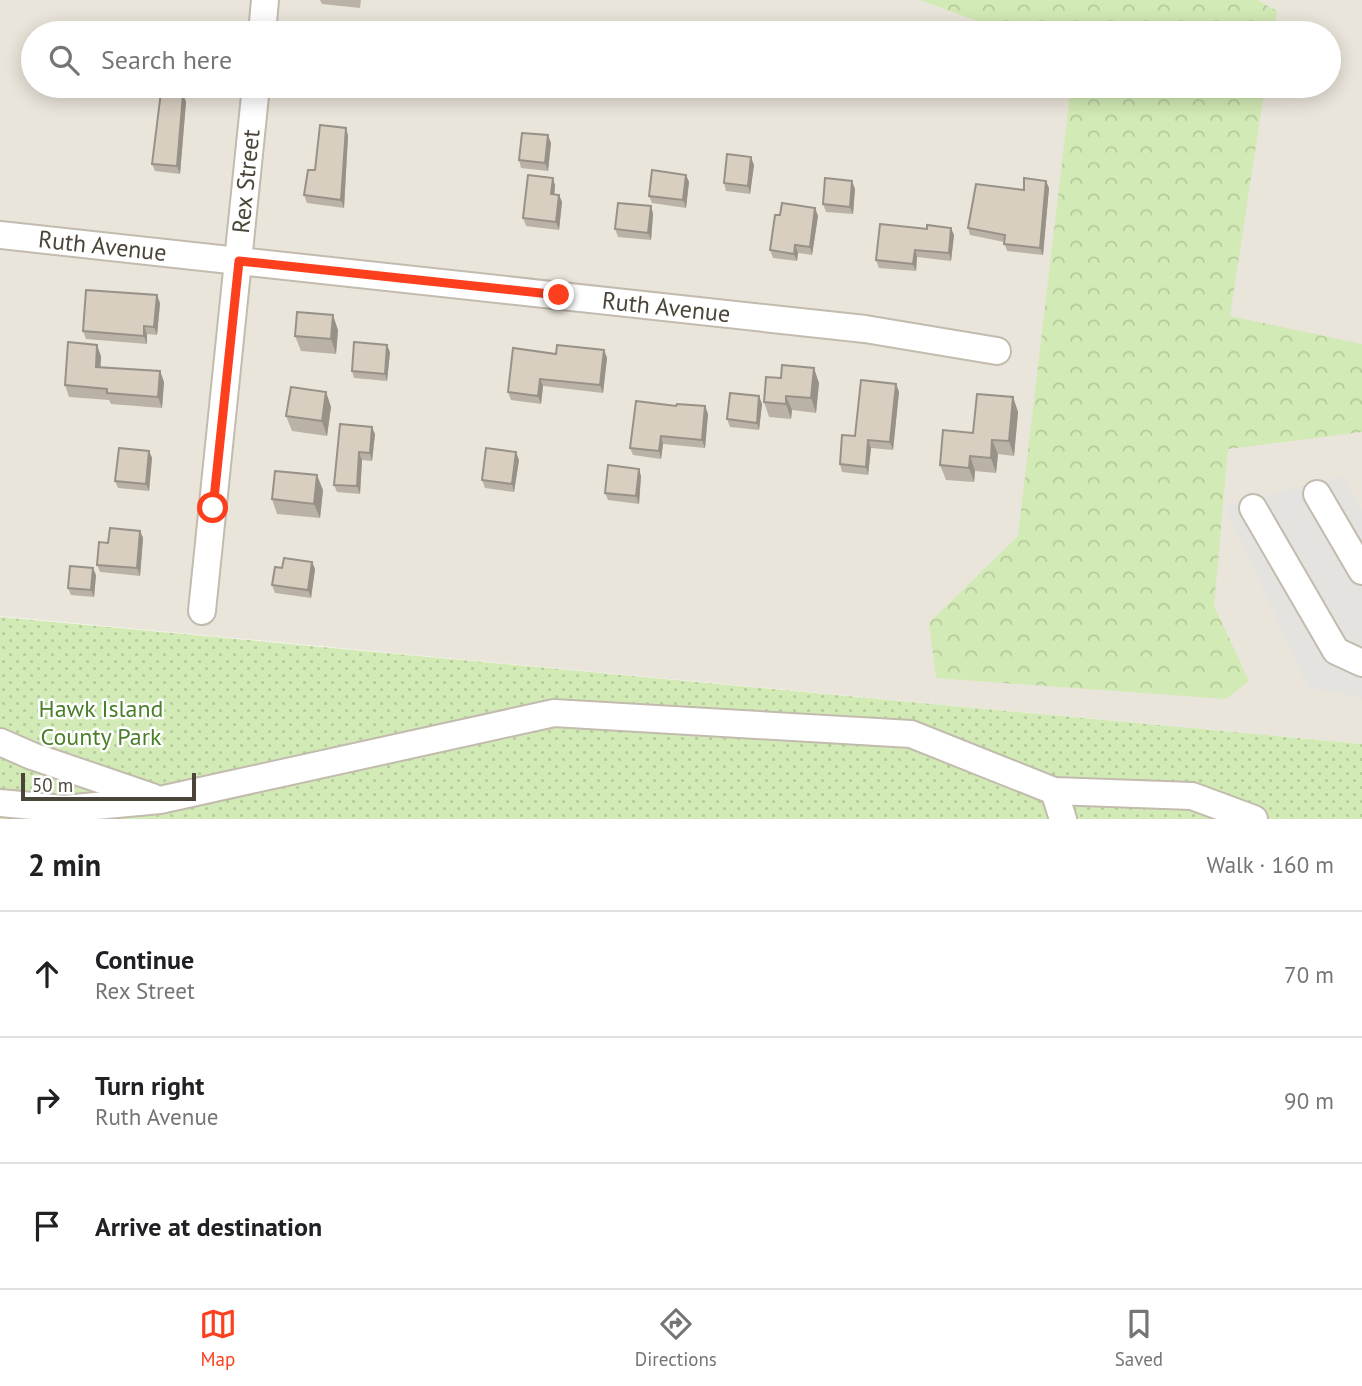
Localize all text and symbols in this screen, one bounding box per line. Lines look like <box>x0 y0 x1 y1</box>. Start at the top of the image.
search box <box>21 21 1341 98</box>
icon: search <box>45 41 83 79</box>
text: Search here <box>101 43 232 76</box>
street label: Rex Street <box>225 128 266 235</box>
street label: Ruth Avenue <box>37 223 168 268</box>
route end <box>543 279 574 310</box>
street label: Ruth Avenue <box>600 285 732 329</box>
route start <box>197 492 228 523</box>
park label: Hawk Island County Park <box>39 693 163 752</box>
scale bar <box>21 770 196 802</box>
text: 50 m <box>32 773 73 797</box>
text: 2 min <box>28 845 101 884</box>
text: Walk · 160 m <box>1207 850 1334 879</box>
text: Continue <box>95 943 194 976</box>
icon: ahead <box>28 955 66 993</box>
text: 70 m <box>1284 960 1334 989</box>
text: Rex Street <box>95 976 195 1005</box>
text: Turn right <box>95 1069 204 1102</box>
icon: right <box>28 1081 66 1119</box>
text: 90 m <box>1284 1086 1334 1115</box>
text: Ruth Avenue <box>95 1102 218 1131</box>
icon: arrive <box>28 1207 66 1245</box>
text: Arrive at destination <box>95 1210 322 1243</box>
tab: Map <box>199 1305 237 1371</box>
tab: Directions <box>635 1305 717 1371</box>
tab: Saved <box>1115 1305 1163 1371</box>

